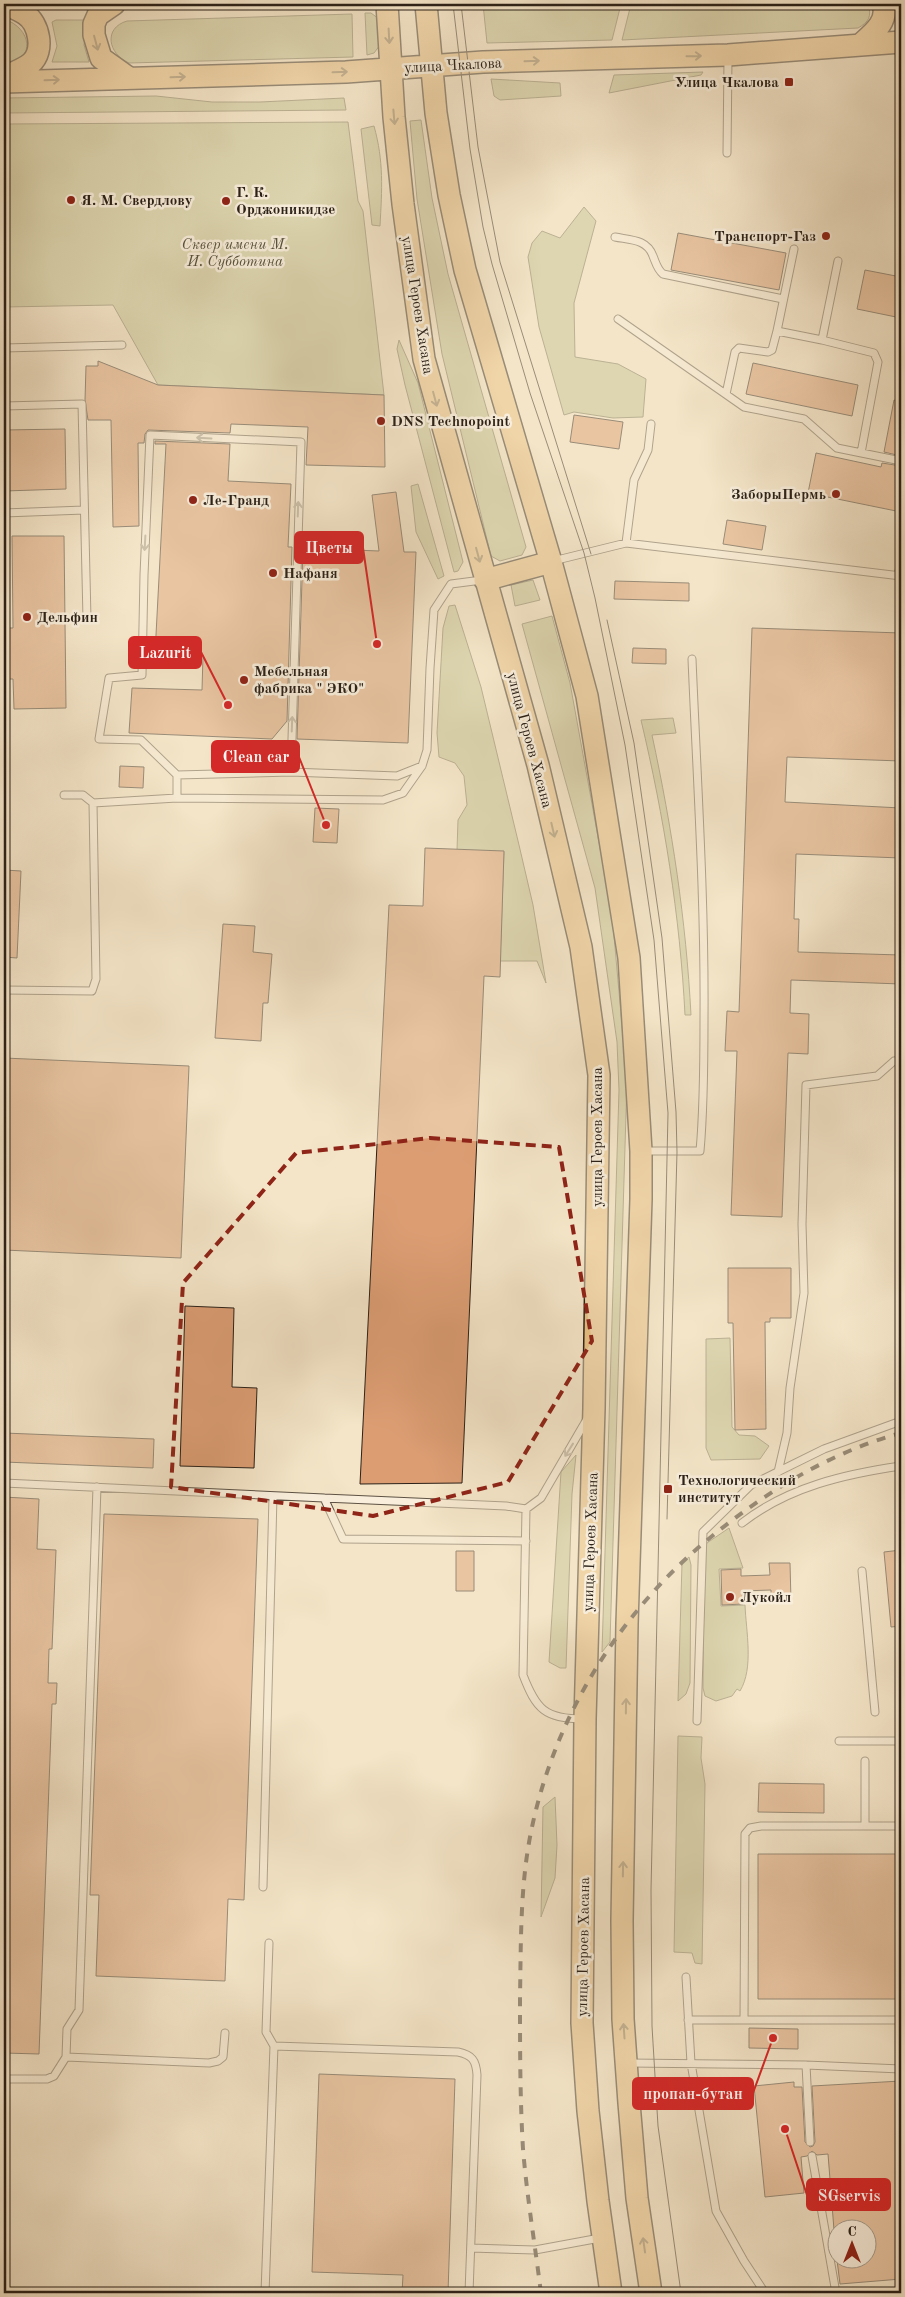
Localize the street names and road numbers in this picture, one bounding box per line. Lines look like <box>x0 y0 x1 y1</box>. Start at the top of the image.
street label: улица Чкалова <box>404 56 503 77</box>
street label: улица Героев Хасана <box>398 235 435 376</box>
street label: улица Героев Хасана <box>503 671 554 810</box>
street label: улица Героев Хасана <box>591 1066 606 1207</box>
street label: улица Героев Хасана <box>582 1471 601 1612</box>
street label: улица Героев Хасана <box>576 1876 593 2017</box>

